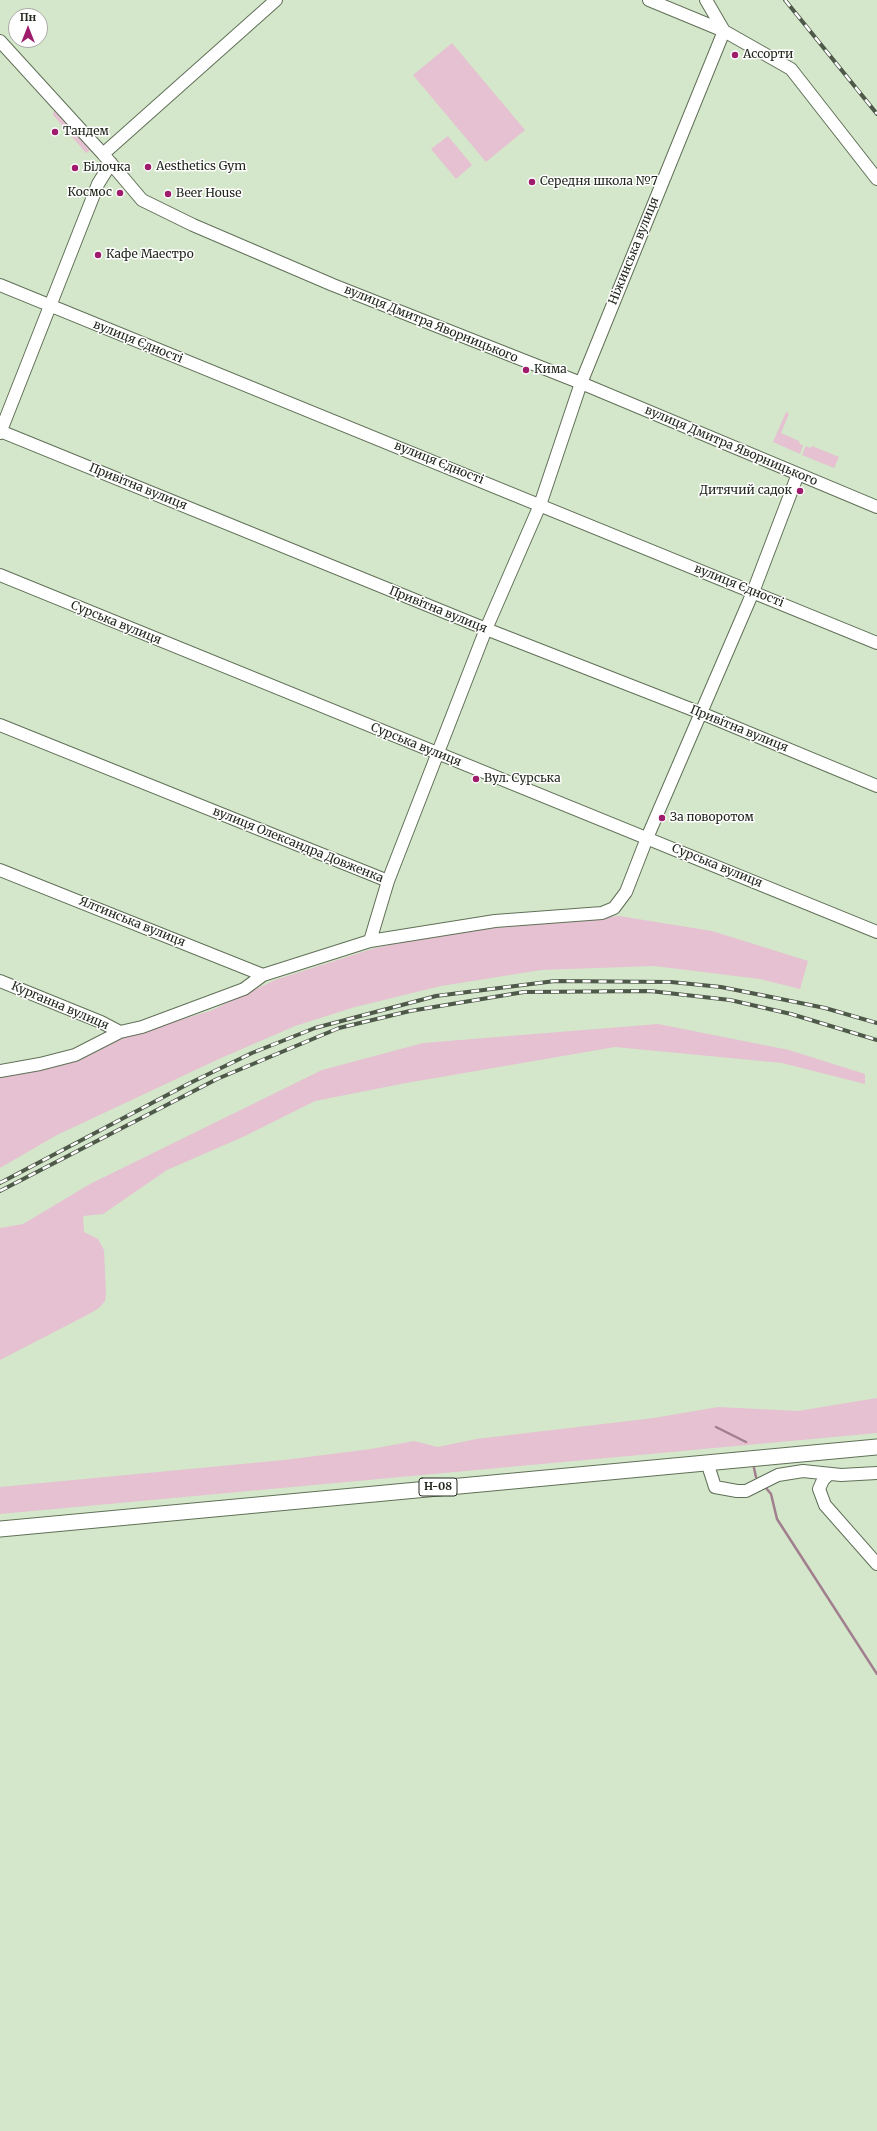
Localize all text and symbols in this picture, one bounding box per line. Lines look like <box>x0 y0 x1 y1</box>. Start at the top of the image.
north arrow <box>8 8 48 48</box>
text: Пн <box>20 10 36 24</box>
place label: Ассорти <box>743 48 793 62</box>
marker: Ассорти <box>730 50 740 60</box>
place label: Тандем <box>63 125 109 139</box>
marker: Тандем <box>50 127 60 137</box>
place label: Aesthetics Gym <box>156 160 246 174</box>
place label: Білочка <box>83 161 131 175</box>
marker: Aesthetics Gym <box>143 162 153 172</box>
marker: Білочка <box>70 163 80 173</box>
place label: Середня школа №7 <box>540 175 658 189</box>
marker: Середня школа №7 <box>527 177 537 187</box>
place label: Космос <box>68 186 112 200</box>
place label: Beer House <box>176 187 241 201</box>
marker: Космос <box>115 188 125 198</box>
marker: Beer House <box>163 189 173 199</box>
street label: Ніжинська вулиця <box>606 195 662 307</box>
place label: Кафе Маестро <box>106 248 194 262</box>
marker: Кафе Маестро <box>93 250 103 260</box>
street label: вулиця Дмитра Яворницького <box>342 282 520 366</box>
street label: вулиця Єдності <box>91 317 185 367</box>
place label: Кима <box>534 363 567 377</box>
marker: Кима <box>521 365 531 375</box>
street label: вулиця Дмитра Яворницького <box>642 403 820 489</box>
street label: вулиця Єдності <box>392 438 486 488</box>
street label: Привітна вулиця <box>87 461 189 513</box>
place label: Дитячий садок <box>700 484 792 498</box>
marker: Дитячий садок <box>795 486 805 496</box>
street label: вулиця Єдності <box>692 561 786 611</box>
street label: Привітна вулиця <box>387 584 489 636</box>
street label: Сурська вулиця <box>69 598 163 648</box>
street label: Привітна вулиця <box>688 703 790 755</box>
street label: Сурська вулиця <box>369 720 463 770</box>
place label: Вул. Сурська <box>484 772 561 786</box>
marker: Вул. Сурська <box>471 774 481 784</box>
street label: вулиця Олександра Довженка <box>211 804 385 886</box>
place label: За поворотом <box>670 811 754 825</box>
marker: За поворотом <box>657 813 667 823</box>
street label: Сурська вулиця <box>670 841 764 891</box>
street label: Ялтинська вулиця <box>77 894 187 950</box>
street label: Курганна вулиця <box>9 979 111 1033</box>
road number: Н-08 <box>419 1478 457 1496</box>

